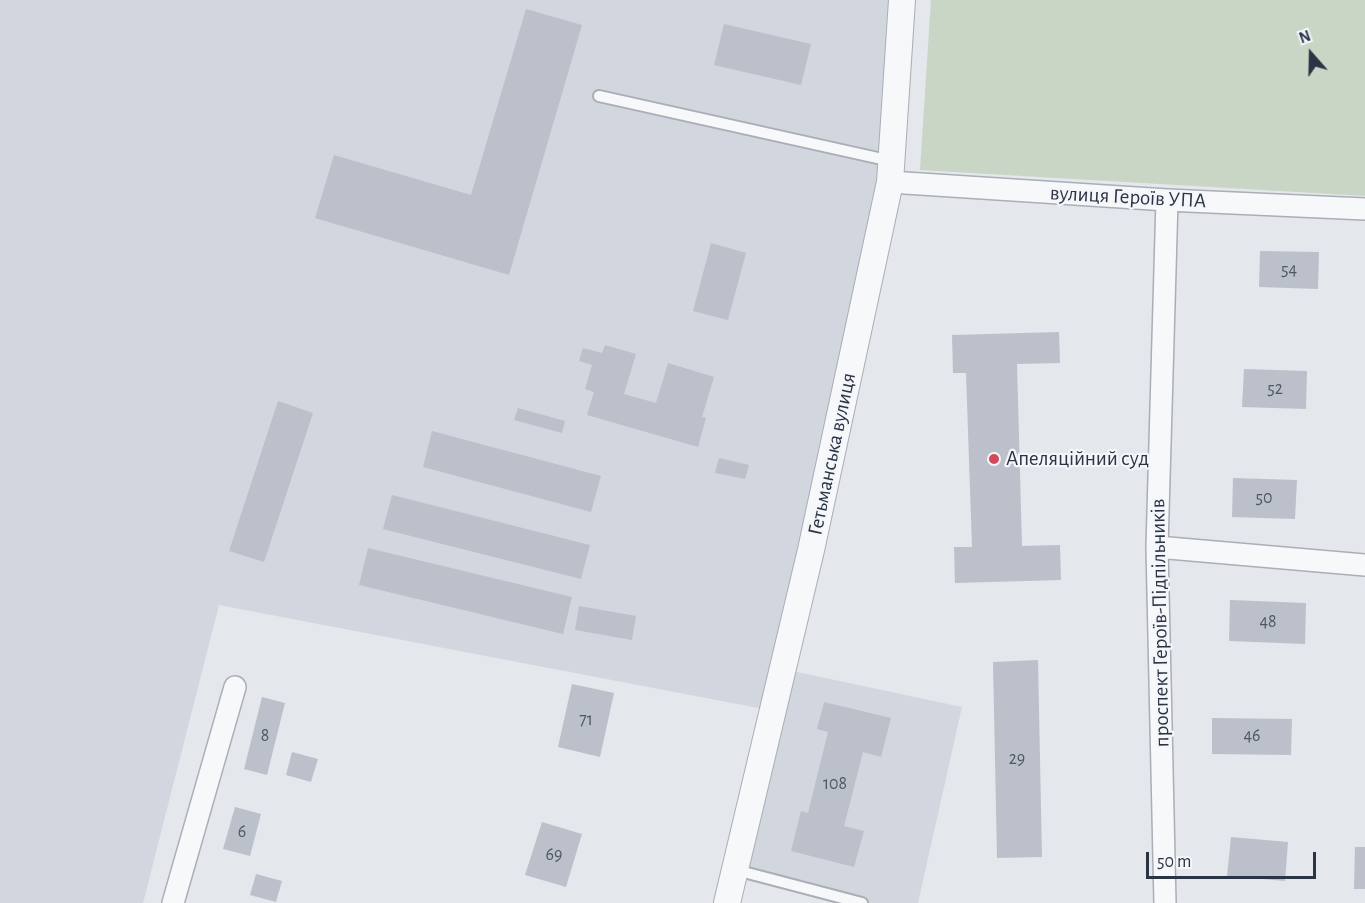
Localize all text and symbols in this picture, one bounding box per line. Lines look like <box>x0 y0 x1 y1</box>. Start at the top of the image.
north arrow <box>1281 24 1341 84</box>
text: N <box>1297 28 1313 47</box>
street label: вулиця Героїв УПА <box>1049 180 1207 214</box>
house number: 54 <box>1281 259 1297 281</box>
street label: Гетьманська вулиця <box>802 370 862 538</box>
house number: 52 <box>1267 378 1283 400</box>
place label: Апеляційний суд <box>1006 446 1149 472</box>
marker: Апеляційний суд <box>987 452 1001 466</box>
house number: 50 <box>1255 487 1273 509</box>
street label: проспект Героїв-Підпільників <box>1145 499 1175 747</box>
house number: 48 <box>1259 611 1277 633</box>
house number: 71 <box>579 709 593 731</box>
house number: 8 <box>261 725 269 747</box>
house number: 46 <box>1243 725 1261 747</box>
house number: 29 <box>1009 748 1025 770</box>
house number: 108 <box>823 773 847 795</box>
house number: 6 <box>238 821 246 843</box>
scale bar <box>1149 840 1318 878</box>
house number: 69 <box>546 844 562 866</box>
text: 50 m <box>1157 853 1191 871</box>

